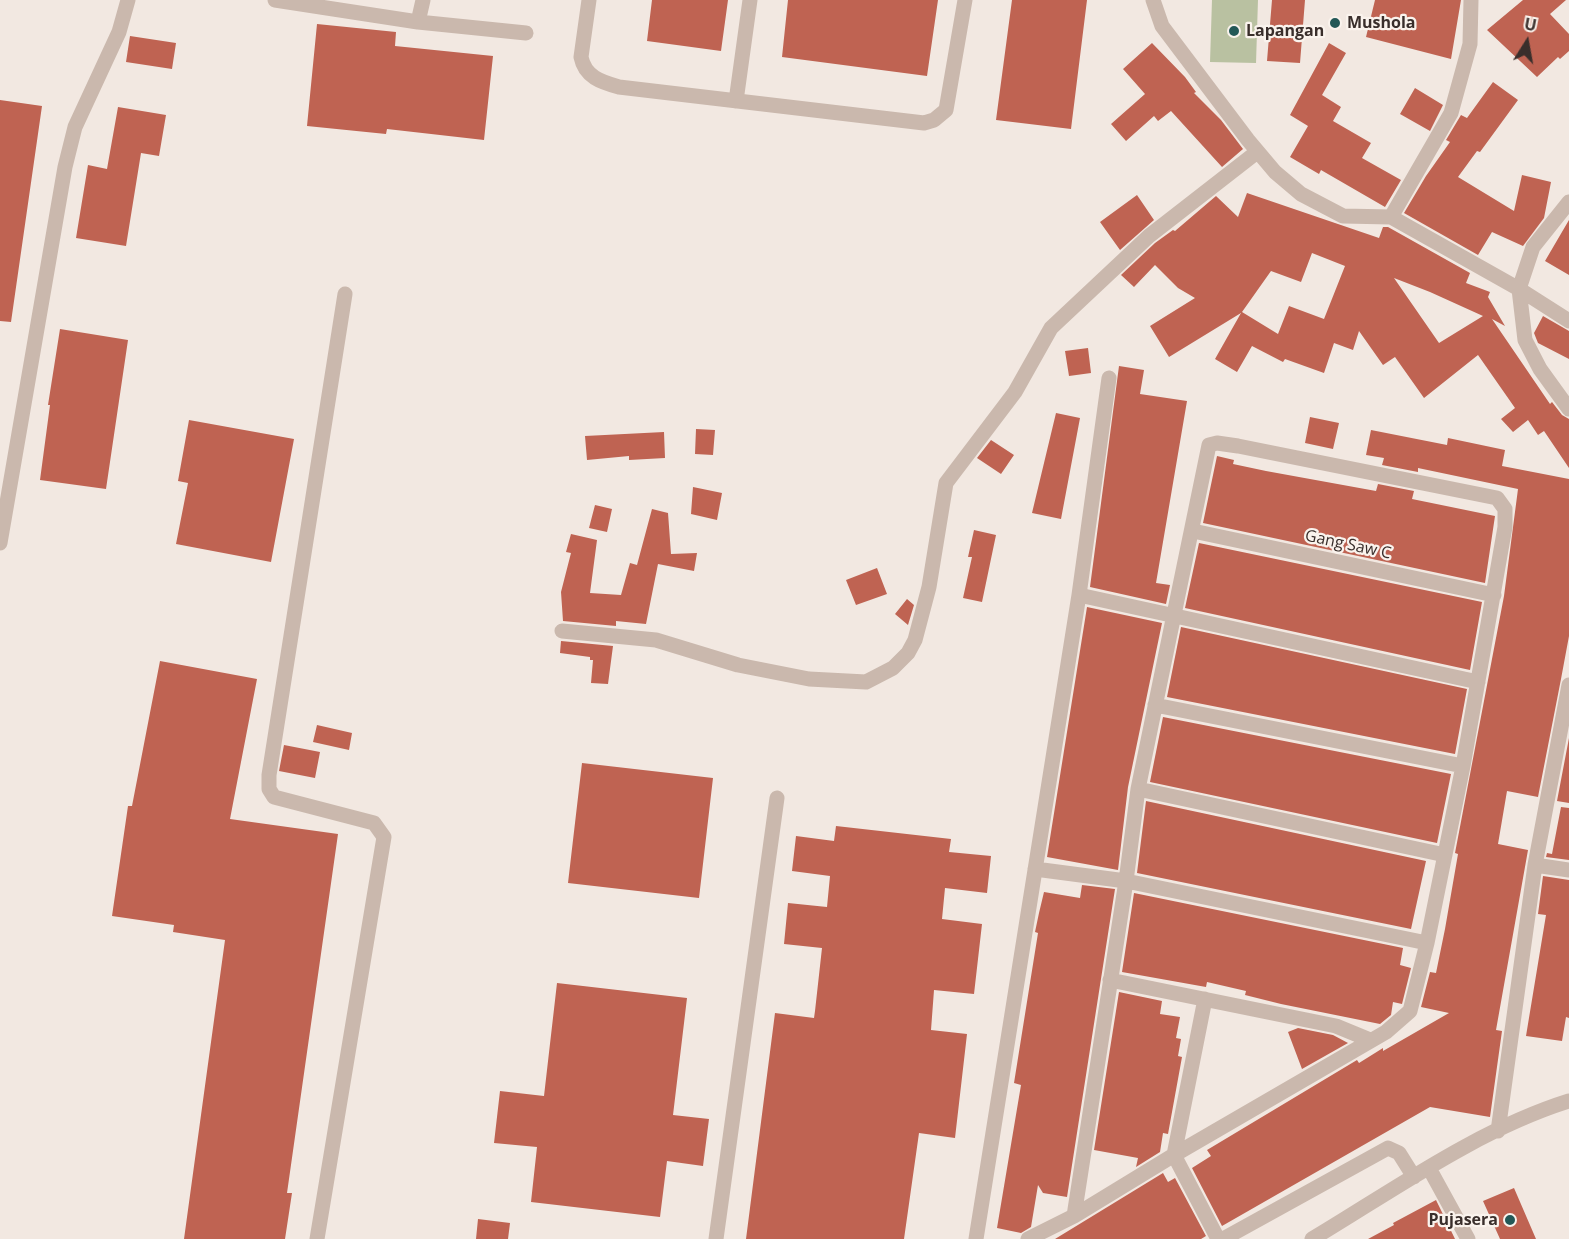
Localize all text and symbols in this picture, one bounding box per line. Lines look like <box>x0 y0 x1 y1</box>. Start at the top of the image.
north arrow <box>1497 12 1557 72</box>
text: U <box>1522 12 1538 36</box>
place label: Mushola <box>1347 13 1416 33</box>
marker: Mushola <box>1328 16 1342 30</box>
place label: Lapangan <box>1246 21 1324 41</box>
marker: Lapangan <box>1227 24 1241 38</box>
street label: Gang Saw C <box>1303 527 1393 563</box>
place label: Pujasera <box>1429 1210 1498 1230</box>
marker: Pujasera <box>1503 1213 1517 1227</box>

